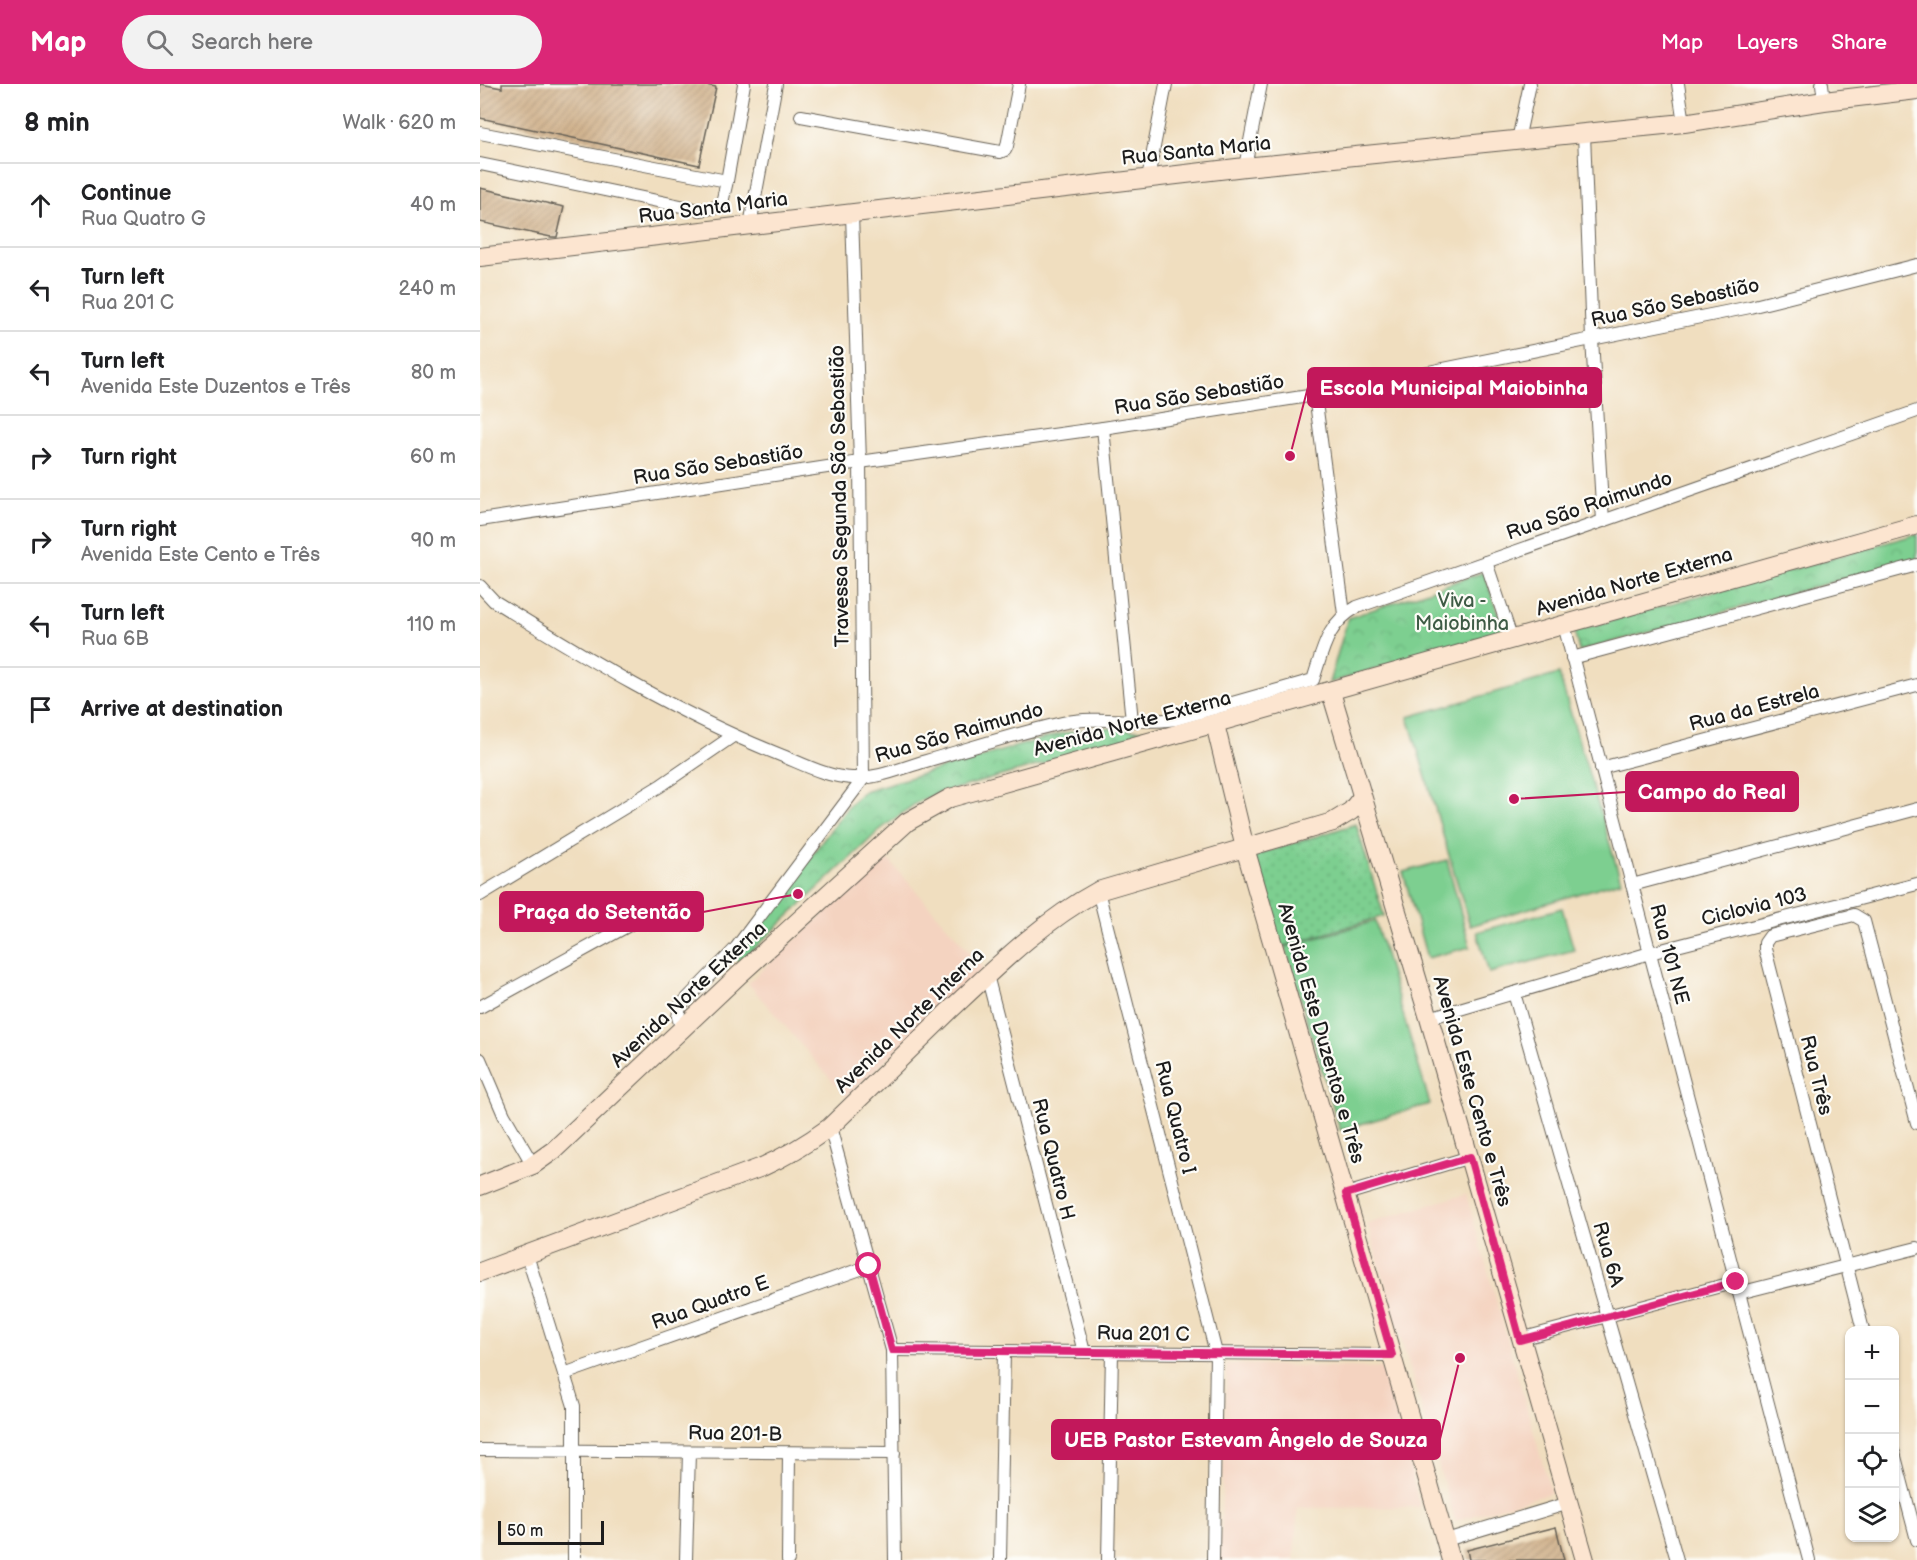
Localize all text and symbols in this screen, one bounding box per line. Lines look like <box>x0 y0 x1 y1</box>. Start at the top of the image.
search box <box>122 15 542 69</box>
text: Map <box>30 26 86 59</box>
icon: search <box>143 26 176 59</box>
text: Search here <box>191 29 313 56</box>
text: Map <box>1661 30 1703 55</box>
text: Layers <box>1736 30 1798 55</box>
text: Share <box>1831 30 1887 55</box>
text: 8 min <box>24 108 90 139</box>
text: Walk · 620 m <box>343 111 456 135</box>
street label: Rua Santa Maria <box>1120 131 1272 171</box>
text: Continue <box>81 180 171 207</box>
street label: Rua Santa Maria <box>637 187 789 229</box>
icon: ahead <box>24 189 57 222</box>
text: 40 m <box>410 193 456 217</box>
text: Rua Quatro G <box>81 207 206 231</box>
text: Turn left <box>81 264 165 291</box>
icon: left <box>24 273 57 306</box>
street label: Rua São Sebastião <box>1589 273 1762 333</box>
text: 240 m <box>399 277 456 301</box>
text: Rua 201 C <box>81 291 174 315</box>
street label: Travessa Segunda São Sebastião <box>825 345 855 647</box>
text: Turn left <box>81 348 165 375</box>
icon: left <box>24 357 57 390</box>
text: 80 m <box>411 361 456 385</box>
callout: Escola Municipal Maiobinha <box>1308 368 1601 407</box>
street label: Rua São Sebastião <box>1113 370 1286 420</box>
text: Avenida Este Duzentos e Três <box>81 375 351 399</box>
text: Escola Municipal Maiobinha <box>1320 376 1588 401</box>
street label: Rua São Sebastião <box>632 440 805 490</box>
icon: right <box>24 441 57 474</box>
text: Turn right <box>81 444 177 471</box>
text: 60 m <box>410 445 456 469</box>
street label: Rua São Raimundo <box>1503 466 1675 546</box>
text: Turn right <box>81 516 177 543</box>
icon: right <box>24 525 57 558</box>
text: 90 m <box>411 529 456 553</box>
street label: Avenida Norte Externa <box>1533 542 1735 622</box>
text: Avenida Este Cento e Três <box>81 543 320 567</box>
park label: Viva - Maiobinha <box>1415 589 1509 636</box>
text: Turn left <box>81 600 165 627</box>
icon: left <box>24 609 57 642</box>
text: 110 m <box>407 613 456 637</box>
text: Rua 6B <box>81 627 149 651</box>
street label: Rua da Estrela <box>1687 679 1822 737</box>
street label: Avenida Norte Externa <box>1031 686 1234 762</box>
icon: arrive <box>24 693 57 726</box>
text: Arrive at destination <box>81 696 283 723</box>
street label: Rua São Raimundo <box>872 697 1046 768</box>
callout: Campo do Real <box>1626 772 1798 811</box>
text: Campo do Real <box>1638 780 1786 805</box>
street label: Ciclovia 103 <box>1699 882 1809 932</box>
callout: Praça do Setentão <box>500 892 703 931</box>
text: Praça do Setentão <box>513 900 691 925</box>
street label: Avenida Este Duzentos e Três <box>1272 900 1370 1166</box>
street label: Rua 101 NE <box>1644 901 1694 1007</box>
street label: Avenida Norte Externa <box>606 917 771 1073</box>
street label: Avenida Norte Interna <box>830 943 989 1098</box>
street label: Avenida Este Cento e Três <box>1428 973 1517 1210</box>
street label: Rua Três <box>1795 1033 1838 1118</box>
street label: Rua Quatro I <box>1149 1058 1201 1176</box>
street label: Rua Quatro H <box>1026 1096 1080 1223</box>
street label: Rua 6A <box>1587 1219 1629 1290</box>
route start <box>855 1252 881 1278</box>
route end <box>1722 1268 1748 1294</box>
street label: Rua Quatro E <box>648 1271 772 1335</box>
street label: Rua 201 C <box>1096 1321 1190 1347</box>
map controls <box>1845 1326 1899 1542</box>
button: + <box>1845 1326 1899 1380</box>
button: − <box>1845 1380 1899 1434</box>
callout: UEB Pastor Estevam Ângelo de Souza <box>1052 1420 1440 1459</box>
street label: Rua 201-B <box>688 1421 783 1447</box>
text: UEB Pastor Estevam Ângelo de Souza <box>1064 1426 1428 1453</box>
button: locate <box>1845 1434 1899 1488</box>
button: layers <box>1845 1488 1899 1542</box>
scale bar <box>498 1518 604 1546</box>
text: 50 m <box>507 1522 543 1541</box>

